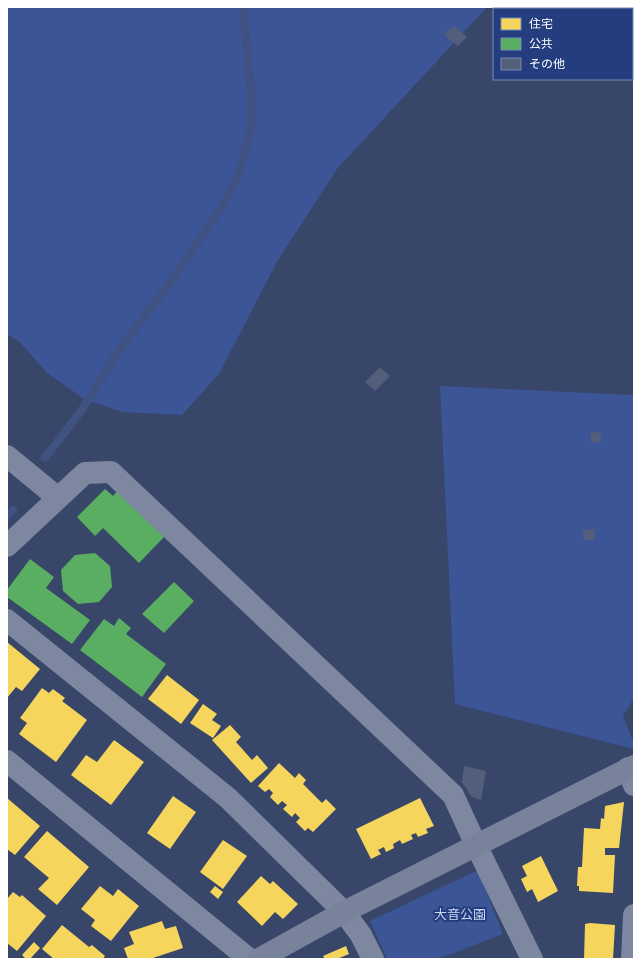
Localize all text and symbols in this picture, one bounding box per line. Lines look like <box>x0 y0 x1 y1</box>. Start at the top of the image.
legend <box>493 8 633 80</box>
text: 住宅 <box>529 17 553 32</box>
text: 公共 <box>529 37 553 52</box>
text: その他 <box>529 57 565 72</box>
park label: 大音公園 <box>434 907 486 923</box>

